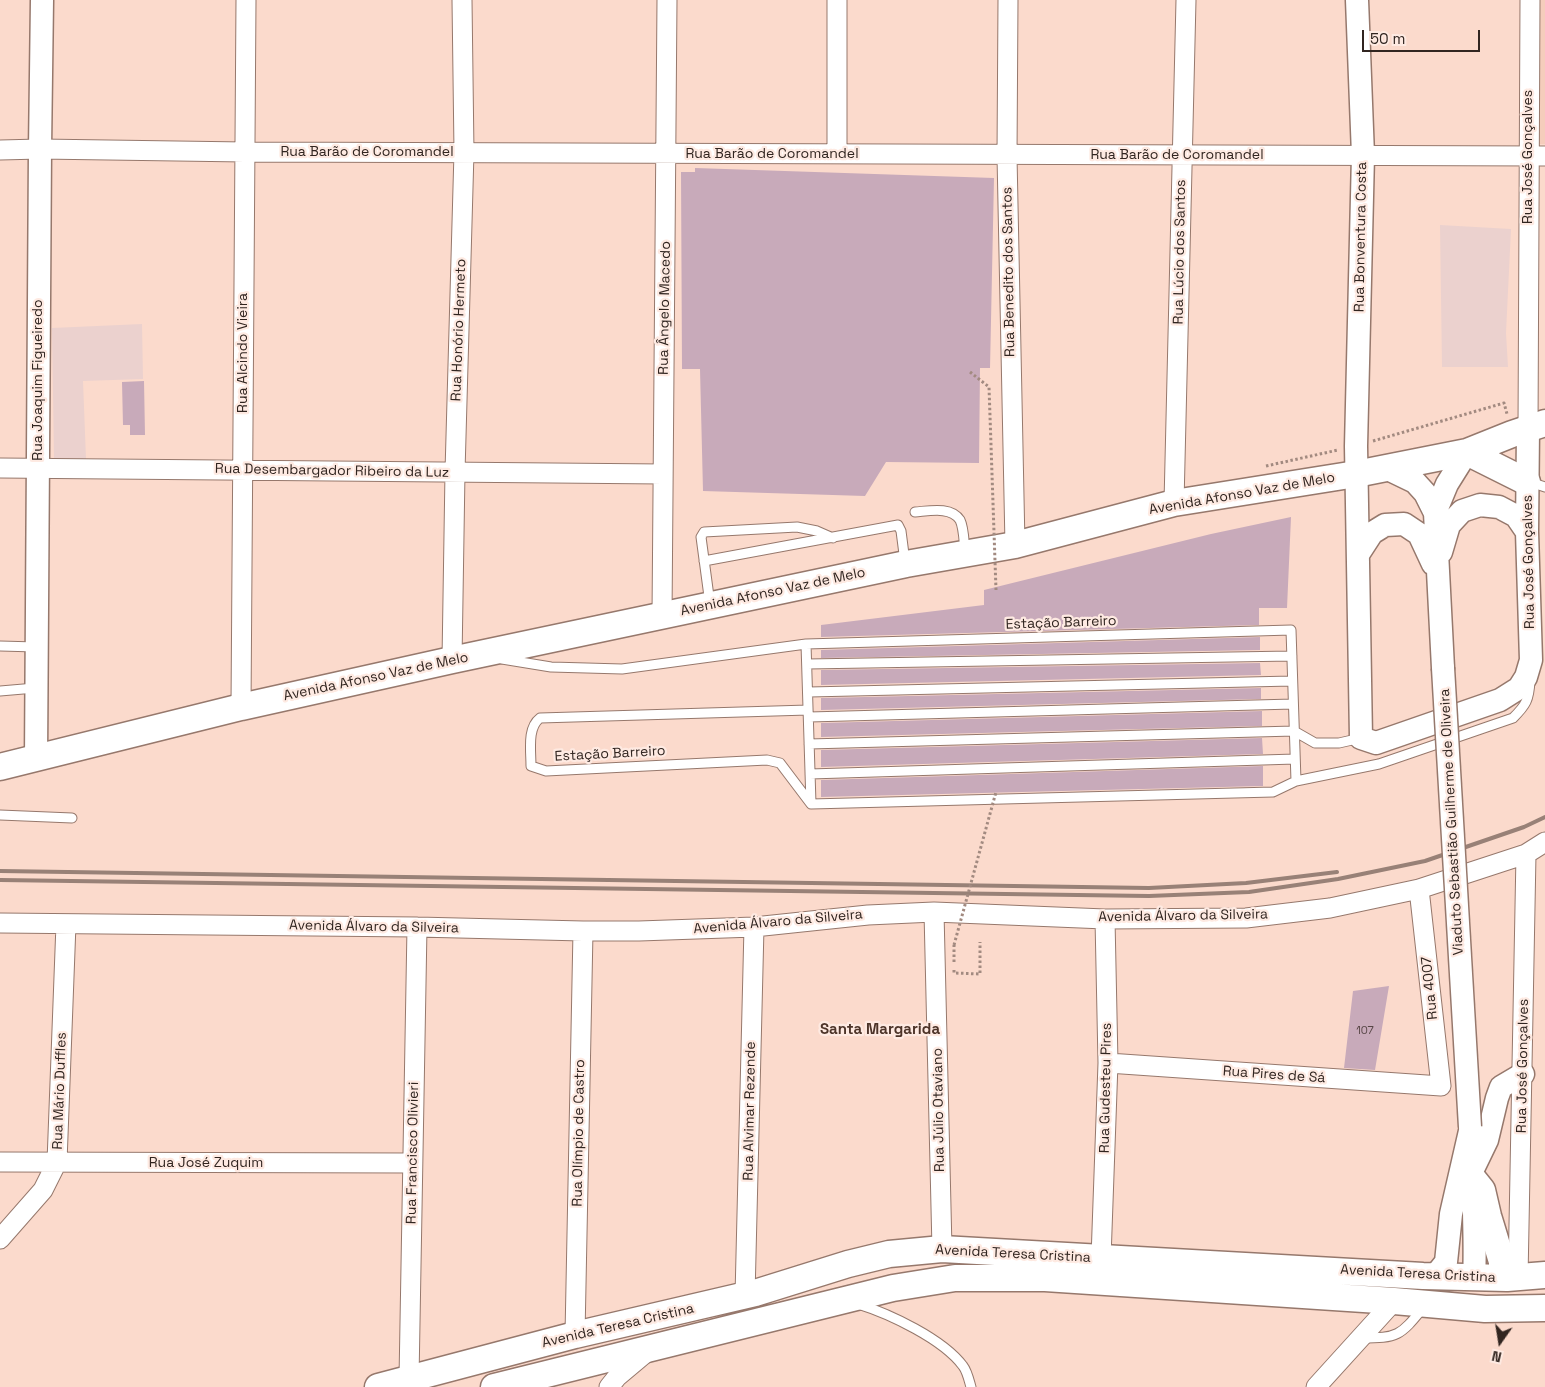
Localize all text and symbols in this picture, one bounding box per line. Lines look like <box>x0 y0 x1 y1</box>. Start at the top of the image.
scale bar <box>1365 20 1482 52</box>
text: 50 m <box>1370 29 1405 48</box>
street label: Rua José Gonçalves <box>1520 90 1536 224</box>
street label: Rua Barão de Coromandel <box>280 144 454 160</box>
street label: Rua Barão de Coromandel <box>685 146 859 162</box>
street label: Rua Barão de Coromandel <box>1090 147 1264 163</box>
street label: Rua Bonventura Costa <box>1351 162 1371 312</box>
street label: Rua Lúcio dos Santos <box>1170 179 1190 325</box>
street label: Rua Benedito dos Santos <box>999 187 1019 357</box>
street label: Rua Ângelo Macedo <box>655 241 675 375</box>
street label: Rua Honório Hermeto <box>448 258 470 402</box>
street label: Rua Alcindo Vieira <box>235 293 251 413</box>
street label: Rua Joaquim Figueiredo <box>30 299 46 461</box>
street label: Rua Desembargador Ribeiro da Luz <box>215 461 449 481</box>
street label: Avenida Afonso Vaz de Melo <box>1148 469 1336 519</box>
street label: Rua José Gonçalves <box>1519 495 1539 629</box>
street label: Avenida Afonso Vaz de Melo <box>679 564 867 620</box>
street label: Estação Barreiro <box>1005 613 1117 633</box>
street label: Avenida Afonso Vaz de Melo <box>282 649 470 705</box>
street label: Viaduto Sebastião Guilherme de Oliveira <box>1437 688 1467 956</box>
street label: Estação Barreiro <box>554 743 666 765</box>
street label: Avenida Álvaro da Silveira <box>693 906 863 938</box>
street label: Avenida Álvaro da Silveira <box>1098 906 1268 926</box>
street label: Avenida Álvaro da Silveira <box>289 917 459 937</box>
street label: Rua 4007 <box>1418 956 1442 1020</box>
street label: Rua José Gonçalves <box>1513 999 1533 1133</box>
district label: Santa Margarida <box>820 1021 940 1039</box>
street label: Rua Gudesteu Pires <box>1096 1023 1116 1153</box>
house number: 107 <box>1356 1024 1374 1038</box>
street label: Rua Mário Duffles <box>50 1032 70 1150</box>
street label: Rua Alvimar Rezende <box>740 1041 760 1181</box>
street label: Rua Júlio Otaviano <box>930 1048 948 1172</box>
street label: Rua Olímpio de Castro <box>569 1059 589 1207</box>
street label: Rua Pires de Sá <box>1222 1063 1326 1087</box>
street label: Rua Francisco Olivieri <box>403 1082 423 1224</box>
street label: Rua José Zuquim <box>149 1155 263 1171</box>
street label: Avenida Teresa Cristina <box>935 1242 1091 1266</box>
street label: Avenida Teresa Cristina <box>1340 1262 1496 1286</box>
street label: Avenida Teresa Cristina <box>540 1300 696 1352</box>
north arrow <box>1475 1317 1525 1367</box>
text: N <box>1490 1347 1503 1366</box>

